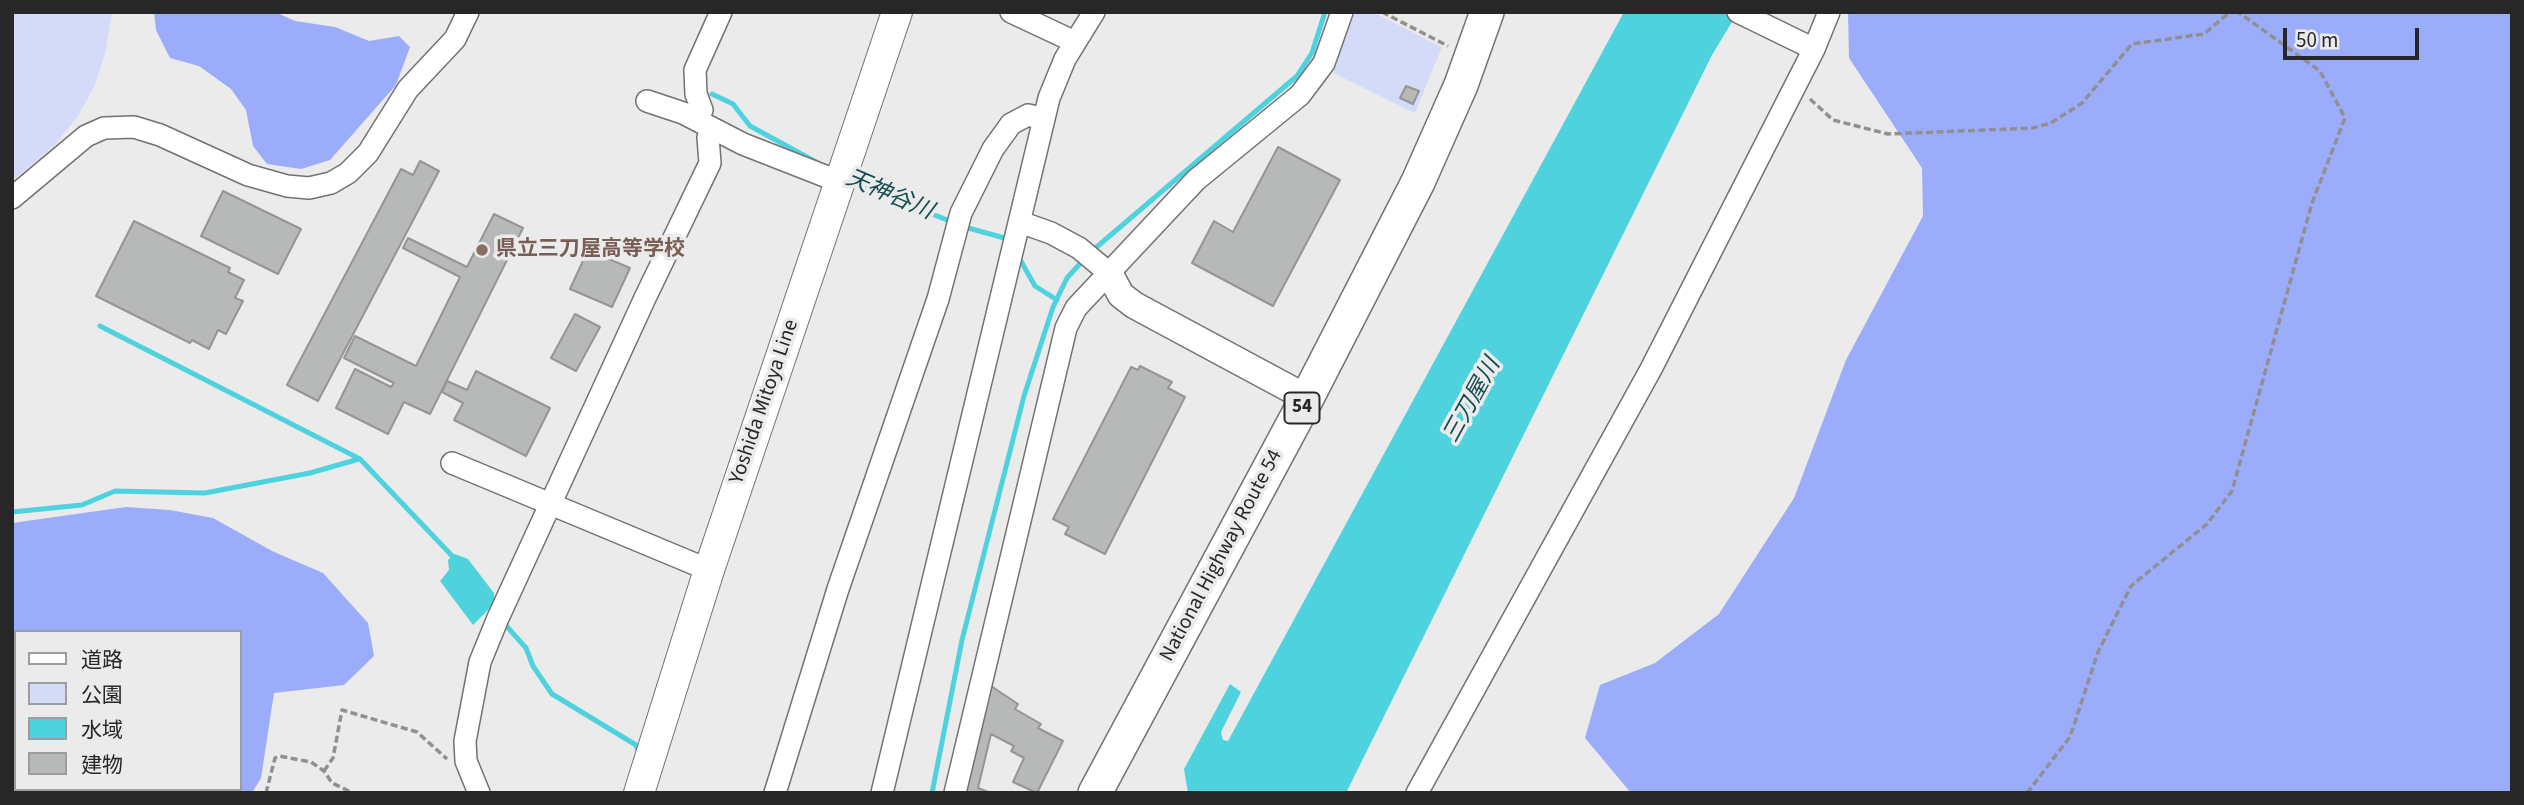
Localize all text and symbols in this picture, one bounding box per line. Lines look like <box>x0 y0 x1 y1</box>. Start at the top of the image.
scale bar <box>2286 14 2422 58</box>
text: 50 m <box>2296 25 2338 55</box>
water label: 天神谷川 <box>841 165 937 227</box>
place label: 県立三刀屋高等学校 <box>496 237 685 263</box>
marker: 県立三刀屋高等学校 <box>474 242 490 258</box>
street label: Yoshida Mitoya Line <box>725 316 805 488</box>
water label: 三刀屋川 <box>1439 354 1507 448</box>
road number: 54 <box>1284 392 1320 424</box>
street label: National Highway Route 54 <box>1155 446 1289 666</box>
legend <box>14 630 242 791</box>
text: 道路 <box>81 645 123 675</box>
text: 公園 <box>81 680 123 710</box>
text: 水域 <box>81 715 123 745</box>
text: 建物 <box>81 750 123 780</box>

